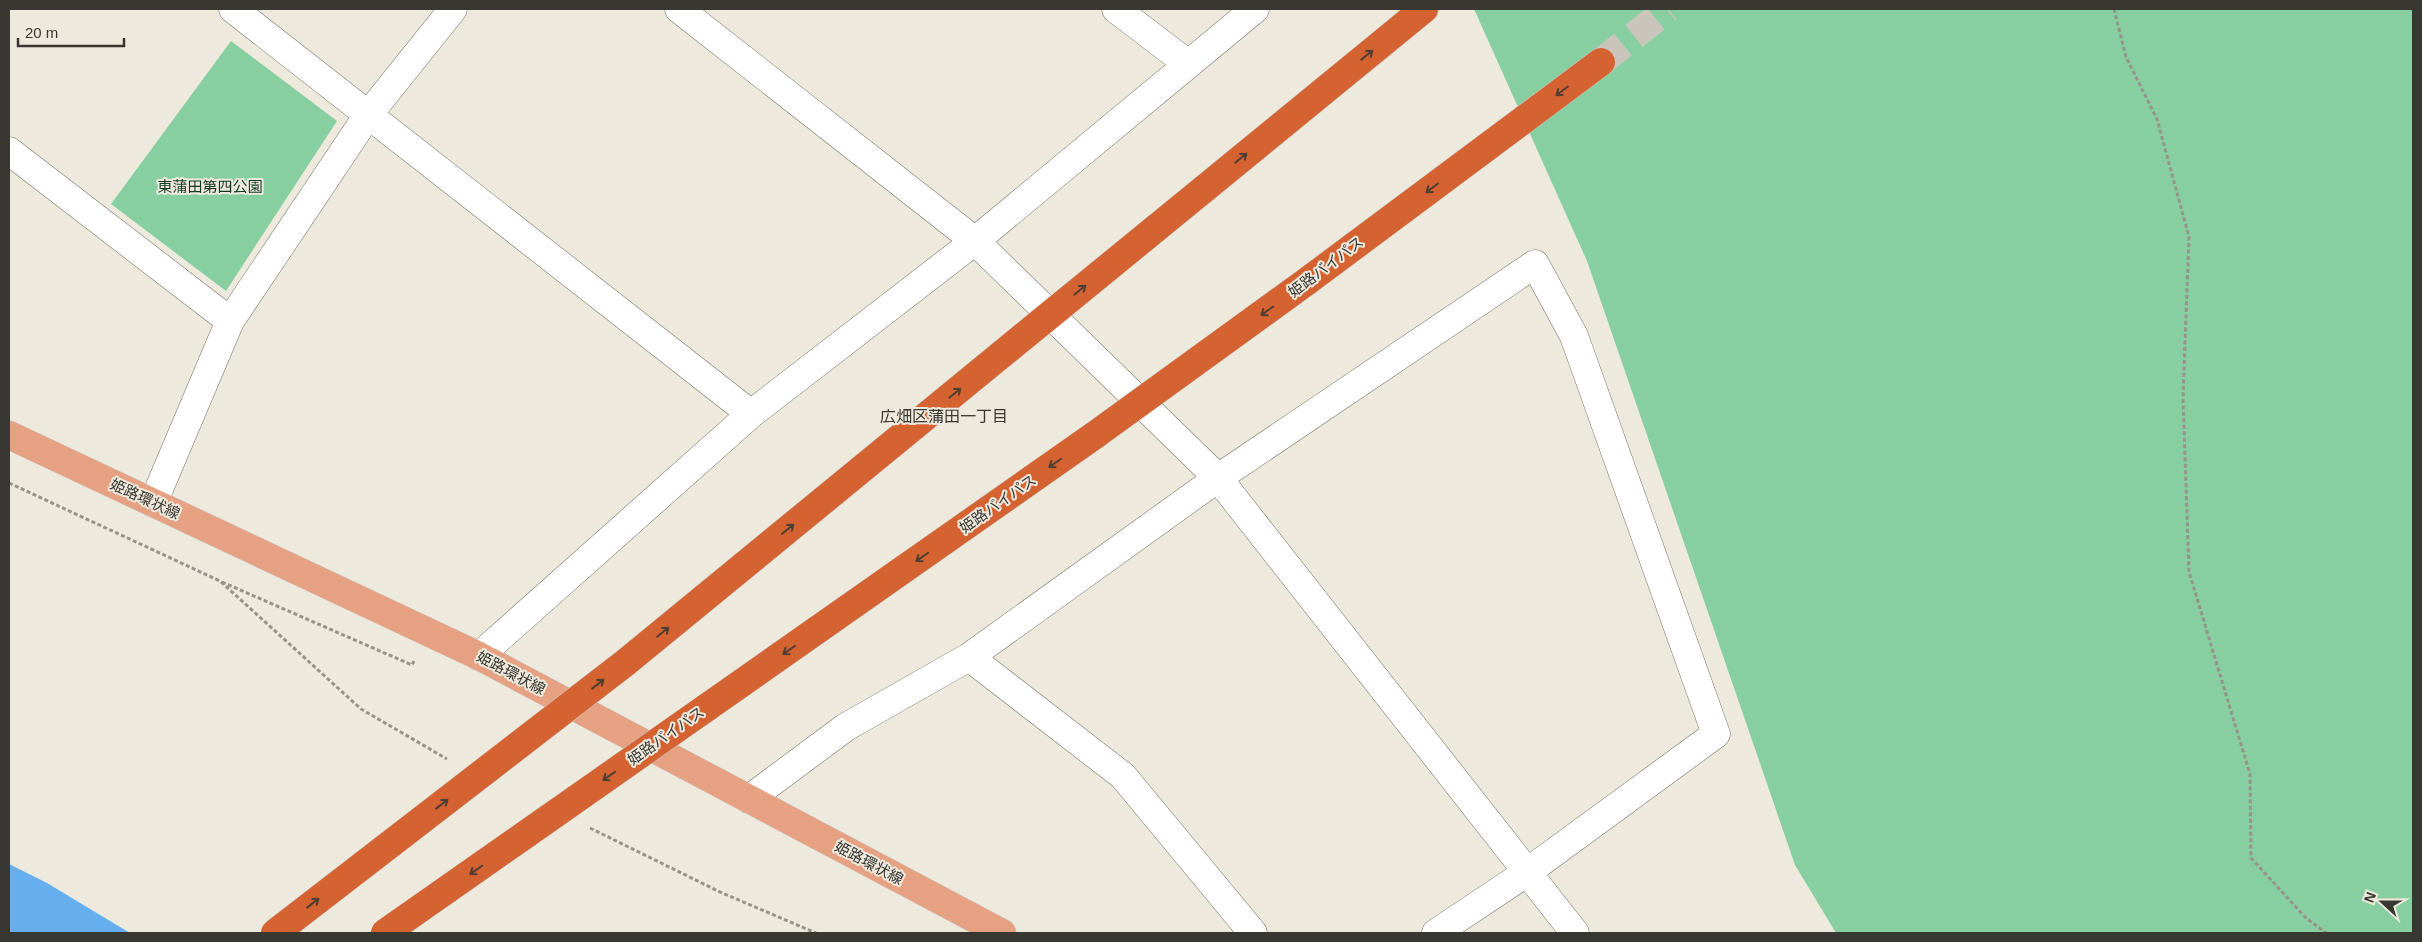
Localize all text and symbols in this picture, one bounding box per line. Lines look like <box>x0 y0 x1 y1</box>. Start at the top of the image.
scale bar <box>18 15 124 47</box>
text: 20 m <box>25 24 58 41</box>
one-way arrow <box>1360 50 1373 61</box>
one-way arrow <box>1555 86 1569 96</box>
one-way arrow <box>1235 153 1248 164</box>
park label: 東蒲田第四公園 <box>157 178 263 195</box>
one-way arrow <box>1425 183 1439 193</box>
street label: 姫路バイパス <box>1285 233 1367 300</box>
one-way arrow <box>1073 285 1086 296</box>
one-way arrow <box>1260 306 1274 316</box>
one-way arrow <box>948 387 961 398</box>
district label: 広畑区蒲田一丁目 <box>880 408 1008 425</box>
one-way arrow <box>1049 458 1063 469</box>
street label: 姫路バイパス <box>956 471 1039 536</box>
street label: 姫路環状線 <box>108 475 183 522</box>
one-way arrow <box>782 524 795 535</box>
one-way arrow <box>916 552 930 562</box>
one-way arrow <box>656 626 669 638</box>
one-way arrow <box>783 645 797 655</box>
street label: 姫路環状線 <box>474 647 548 698</box>
one-way arrow <box>591 678 604 689</box>
street label: 姫路バイパス <box>624 703 707 768</box>
one-way arrow <box>602 771 616 781</box>
one-way arrow <box>435 799 448 810</box>
street label: 姫路環状線 <box>832 837 906 888</box>
one-way arrow <box>469 865 483 875</box>
north arrow <box>2357 877 2407 927</box>
text: N <box>2361 890 2379 905</box>
one-way arrow <box>306 898 319 909</box>

